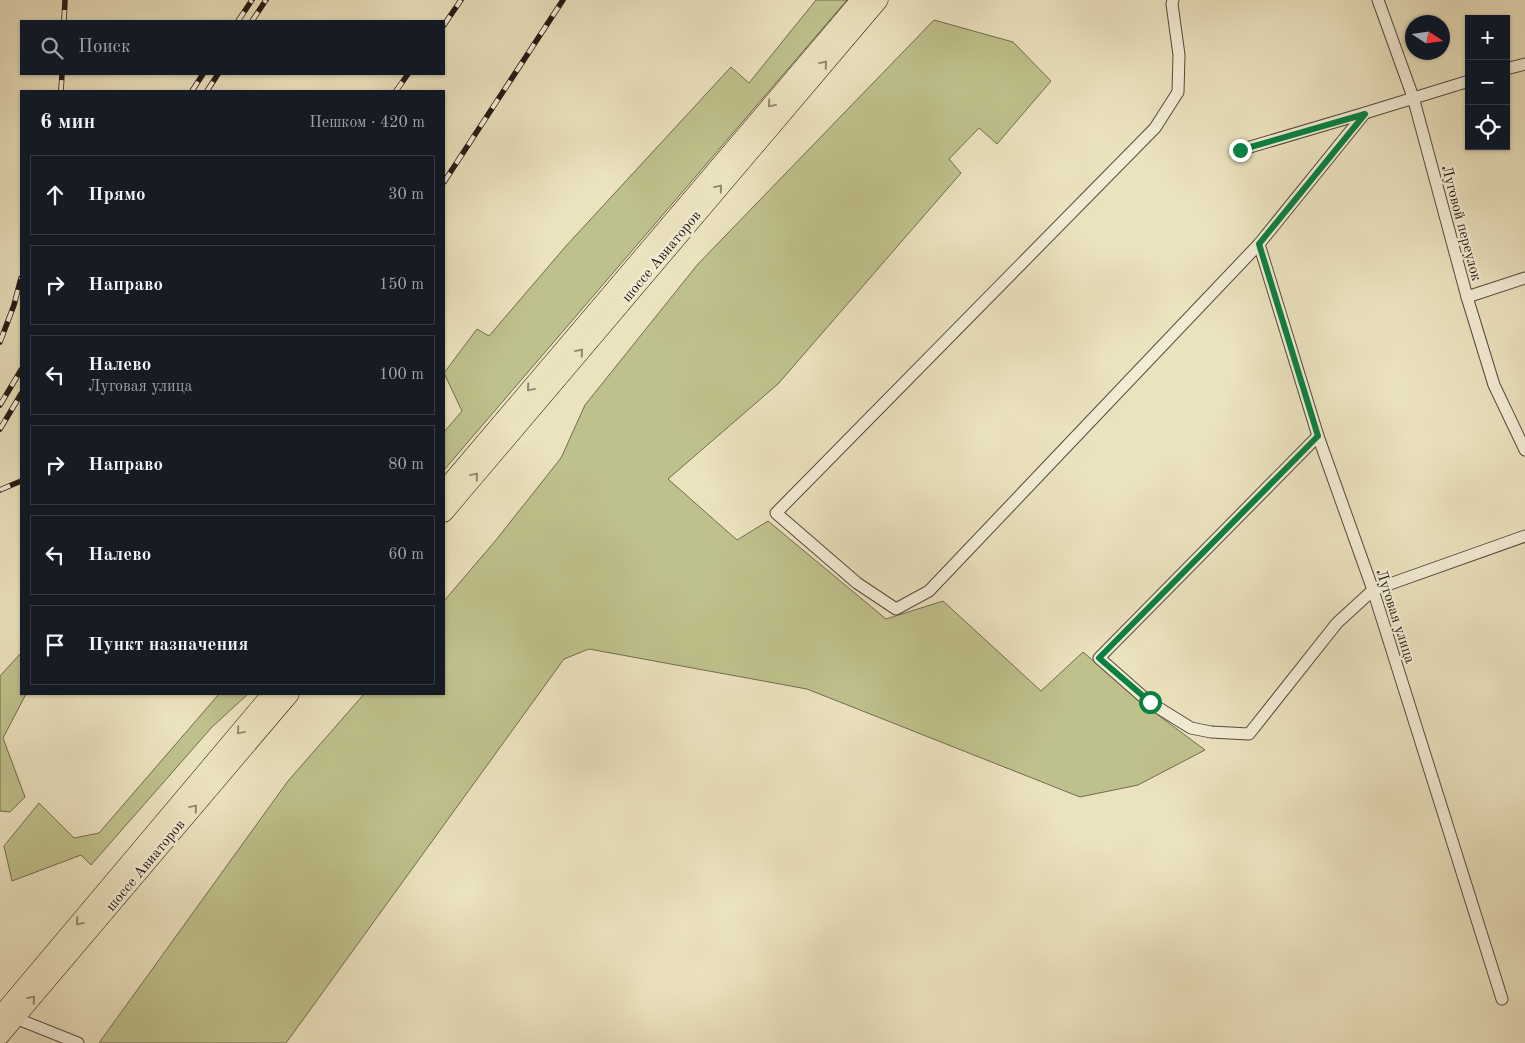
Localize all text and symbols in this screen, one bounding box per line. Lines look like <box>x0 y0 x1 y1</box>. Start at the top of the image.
north arrow <box>1405 15 1450 60</box>
map controls <box>1465 15 1510 150</box>
button: + <box>1465 15 1510 60</box>
search box <box>20 20 445 75</box>
icon: search <box>38 34 66 62</box>
text: Поиск <box>78 38 130 57</box>
button: − <box>1465 60 1510 105</box>
one-way arrow <box>819 61 827 70</box>
one-way arrow <box>769 98 777 107</box>
button: locate <box>1465 105 1510 150</box>
text: 6 мин <box>40 112 95 133</box>
text: Пешком · 420 m <box>309 115 425 131</box>
route end <box>1229 139 1252 162</box>
street label: Луговой переулок <box>1438 164 1483 283</box>
icon: ahead <box>41 181 69 209</box>
one-way arrow <box>713 184 722 193</box>
text: Прямо <box>88 186 146 205</box>
text: 30 m <box>388 187 424 203</box>
street label: шоссе Авиаторов <box>620 208 705 305</box>
icon: right <box>41 271 69 299</box>
text: Направо <box>88 276 163 295</box>
text: 150 m <box>379 277 424 293</box>
one-way arrow <box>575 349 583 358</box>
text: Налево <box>88 356 151 375</box>
icon: left <box>41 361 69 389</box>
text: 100 m <box>379 367 424 383</box>
text: Луговая улица <box>88 379 192 395</box>
one-way arrow <box>528 382 536 391</box>
icon: right <box>41 451 69 479</box>
text: Направо <box>88 456 163 475</box>
text: 80 m <box>388 457 424 473</box>
one-way arrow <box>470 473 478 482</box>
icon: left <box>41 541 69 569</box>
text: Налево <box>88 546 151 565</box>
text: 60 m <box>388 547 424 563</box>
street label: Луговая улица <box>1372 568 1417 666</box>
icon: arrive <box>41 631 69 659</box>
text: Пункт назначения <box>88 636 248 655</box>
route start <box>1139 691 1162 714</box>
one-way arrow <box>237 725 245 734</box>
one-way arrow <box>188 805 197 814</box>
street label: шоссе Авиаторов <box>104 817 189 914</box>
one-way arrow <box>76 917 85 926</box>
one-way arrow <box>26 995 35 1004</box>

